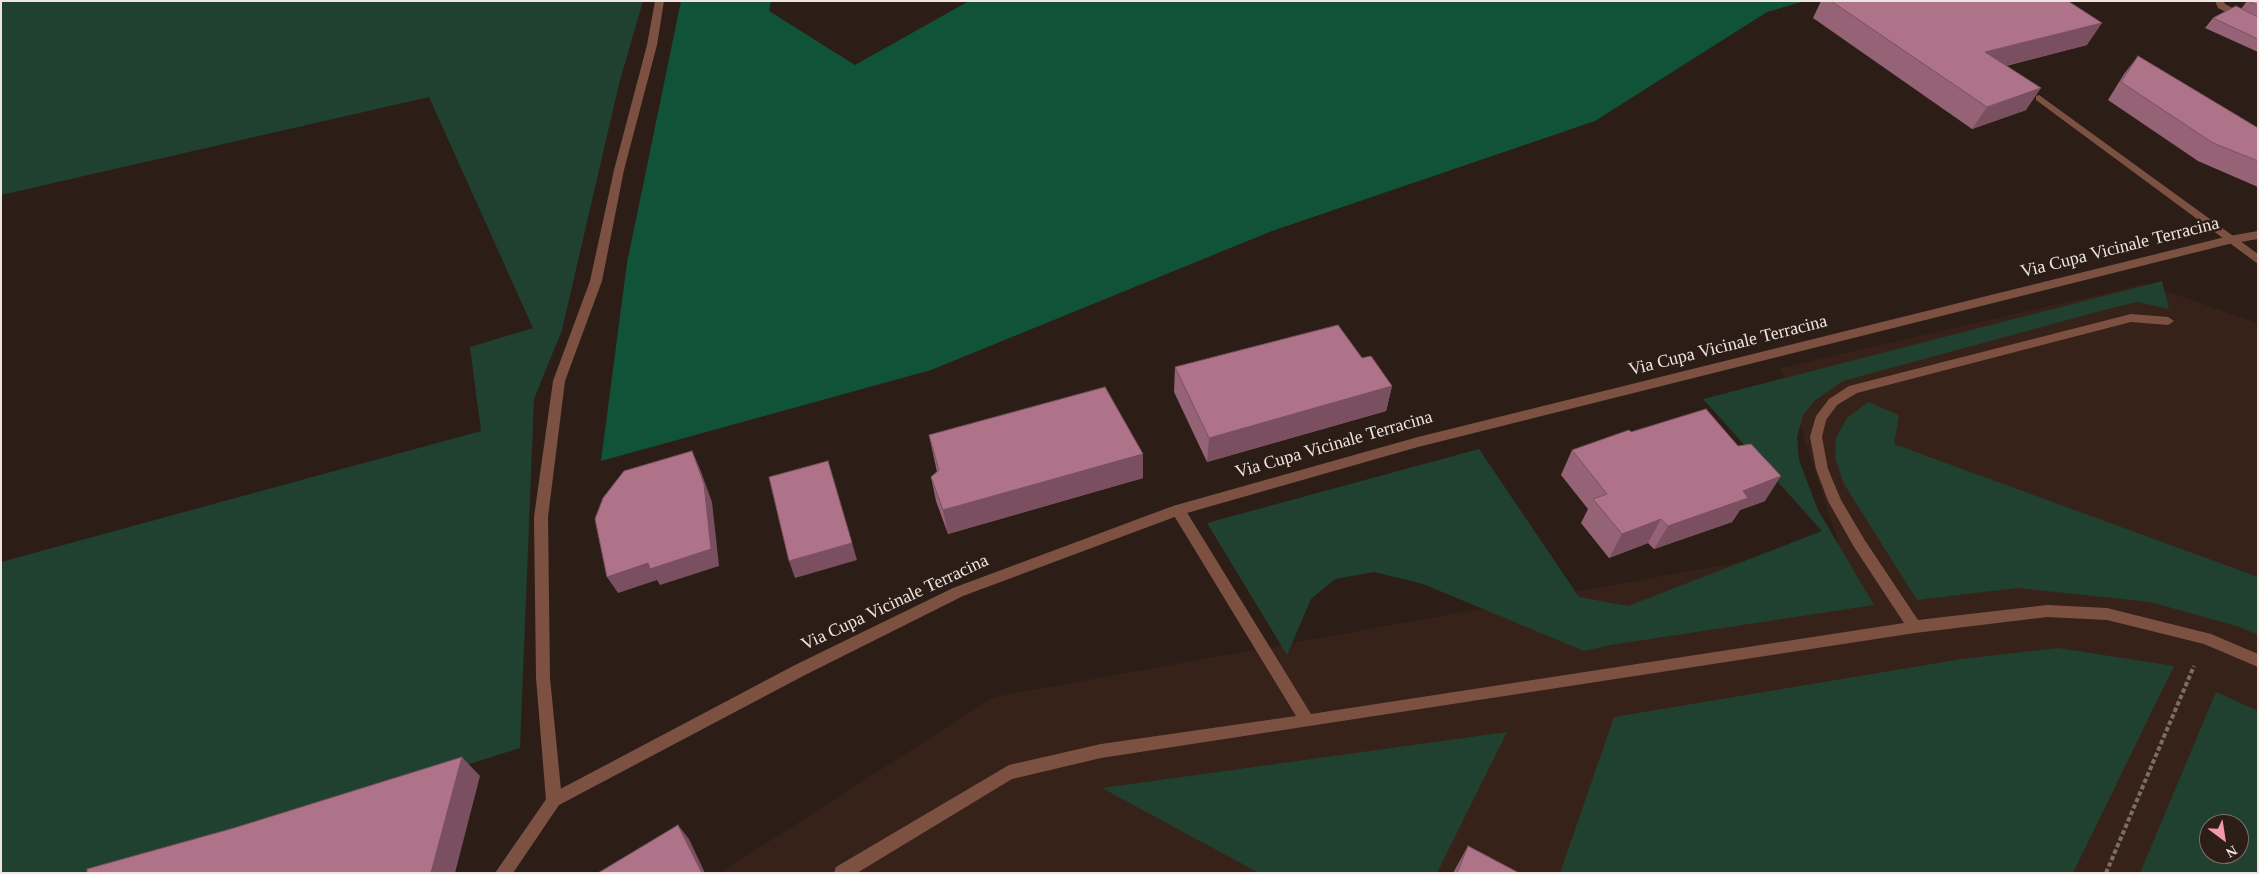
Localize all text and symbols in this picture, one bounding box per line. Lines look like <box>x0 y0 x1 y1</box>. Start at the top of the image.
street label: Via Cupa Vicinale Terracina <box>2018 213 2222 283</box>
street label: Via Cupa Vicinale Terracina <box>1626 311 1830 381</box>
street label: Via Cupa Vicinale Terracina <box>1233 407 1435 483</box>
street label: Via Cupa Vicinale Terracina <box>798 550 992 656</box>
north arrow <box>2199 814 2249 864</box>
text: N <box>2223 842 2240 860</box>

